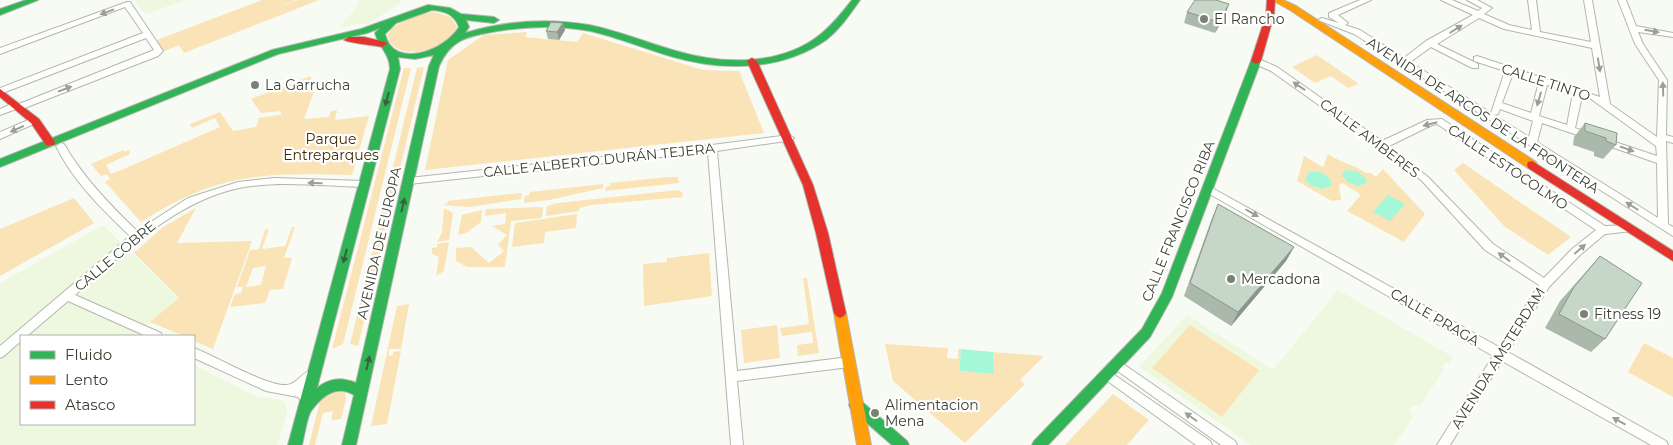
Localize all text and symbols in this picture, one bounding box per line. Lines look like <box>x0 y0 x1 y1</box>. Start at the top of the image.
one-way arrow <box>99 8 114 16</box>
place label: El Rancho <box>1214 10 1285 28</box>
marker: El Rancho <box>1198 13 1210 25</box>
one-way arrow <box>1449 25 1462 34</box>
one-way arrow <box>1645 28 1661 36</box>
street label: AVENIDA DE ARCOS DE LA FRONTERA <box>1363 33 1603 198</box>
one-way arrow <box>1596 58 1604 74</box>
street label: CALLE TINTO <box>1499 59 1593 105</box>
place label: La Garrucha <box>265 76 350 94</box>
marker: La Garrucha <box>249 79 261 91</box>
one-way arrow <box>1659 80 1667 96</box>
one-way arrow <box>1293 82 1306 91</box>
one-way arrow <box>58 85 73 93</box>
one-way arrow <box>382 91 390 106</box>
one-way arrow <box>1535 92 1543 107</box>
street label: CALLE AMBERES <box>1316 95 1424 181</box>
one-way arrow <box>1422 120 1437 128</box>
street label: CALLE ESTOCOLMO <box>1444 120 1572 214</box>
one-way arrow <box>9 124 24 133</box>
park label: Parque Entreparques <box>283 130 379 164</box>
street label: CALLE FRANCISCO RIBA <box>1137 137 1219 304</box>
street label: CALLE ALBERTO DURÁN TEJERA <box>482 139 717 181</box>
one-way arrow <box>1619 146 1634 153</box>
street label: AVENIDA DE EUROPA <box>353 164 405 321</box>
one-way arrow <box>307 178 323 186</box>
one-way arrow <box>399 197 407 212</box>
one-way arrow <box>1625 201 1638 211</box>
one-way arrow <box>1244 209 1259 217</box>
street label: CALLE COBRE <box>71 217 159 295</box>
one-way arrow <box>1573 244 1586 255</box>
one-way arrow <box>341 248 349 263</box>
one-way arrow <box>1497 252 1511 262</box>
place label: Mercadona <box>1241 270 1320 288</box>
marker: Mercadona <box>1225 273 1237 285</box>
street label: CALLE PRAGA <box>1387 284 1484 350</box>
street label: AVENIDA AMSTERDAM <box>1447 284 1549 432</box>
place label: Fitness 19 <box>1594 305 1661 323</box>
marker: Fitness 19 <box>1578 308 1590 320</box>
legend <box>20 335 195 425</box>
text: Fluido <box>65 345 112 364</box>
one-way arrow <box>364 356 372 371</box>
text: Lento <box>65 370 108 389</box>
text: Atasco <box>65 395 115 414</box>
place label: Alimentacion Mena <box>885 396 979 430</box>
marker: Alimentacion Mena <box>869 407 881 419</box>
one-way arrow <box>1184 412 1198 422</box>
one-way arrow <box>1613 416 1626 425</box>

